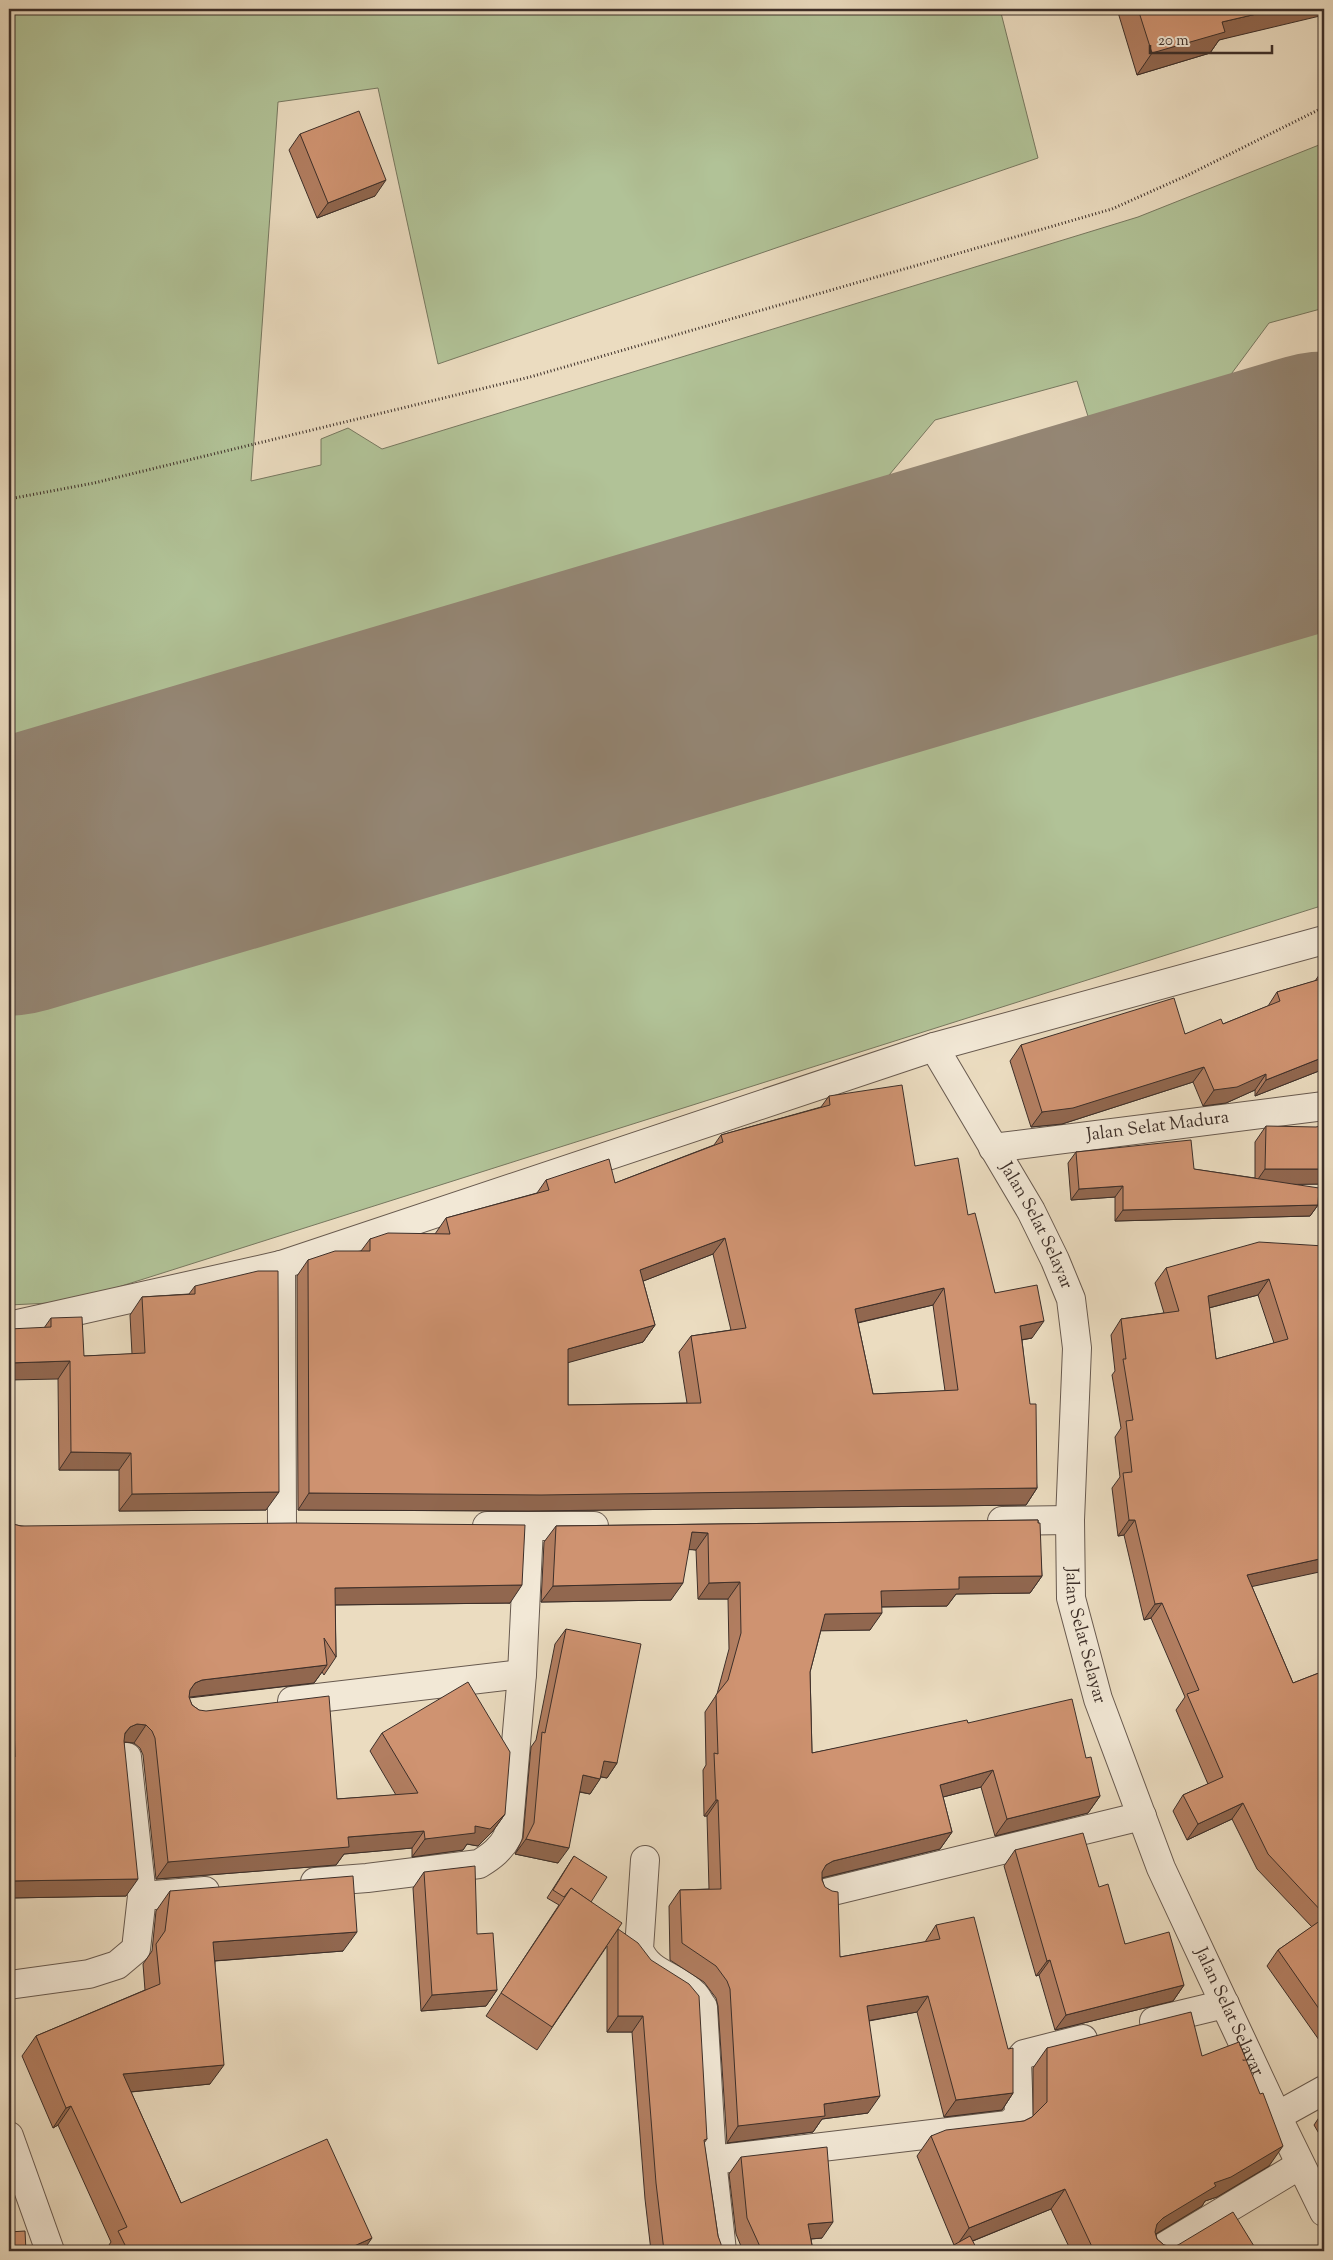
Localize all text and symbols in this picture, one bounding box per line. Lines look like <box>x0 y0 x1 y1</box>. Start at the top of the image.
scale bar <box>1150 22 1273 54</box>
text: 20 m <box>1158 31 1189 52</box>
street label: Jalan Selat Madura <box>1084 1105 1231 1149</box>
street label: Jalan Selat Selayar <box>992 1157 1079 1294</box>
street label: Jalan Selat Selayar <box>1058 1566 1112 1708</box>
street label: Jalan Selat Selayar <box>1187 1943 1270 2081</box>

